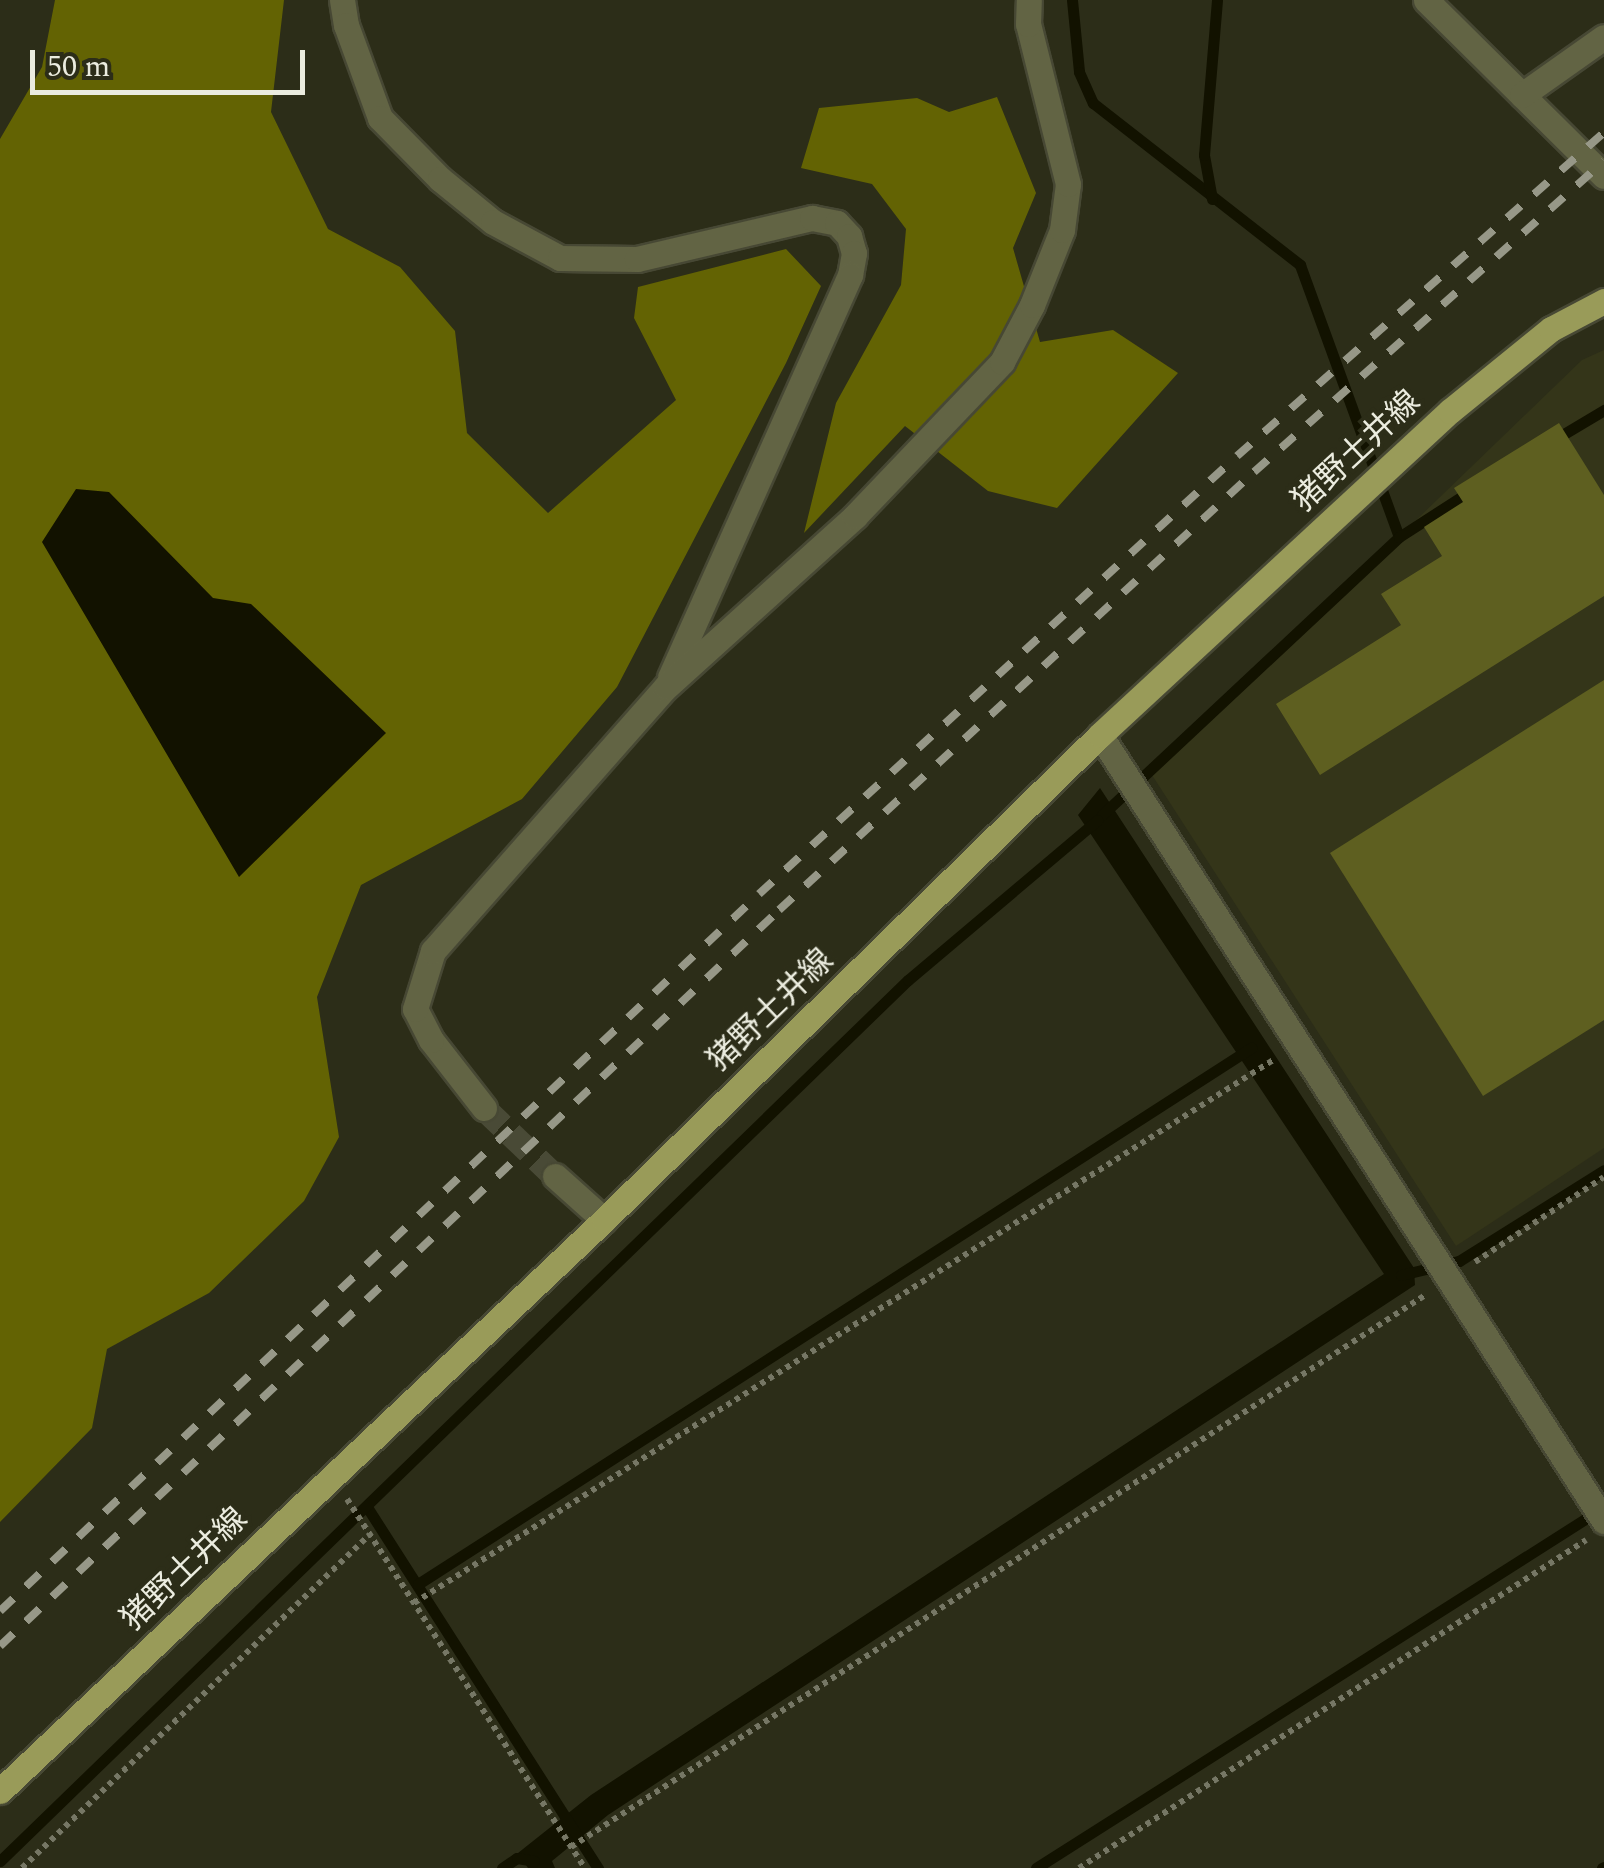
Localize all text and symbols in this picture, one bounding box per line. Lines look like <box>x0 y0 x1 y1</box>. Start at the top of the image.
scale bar <box>35 30 310 92</box>
text: 50 m <box>47 44 110 90</box>
street label: 猪野土井線 <box>1285 383 1429 521</box>
street label: 猪野土井線 <box>700 942 842 1080</box>
street label: 猪野土井線 <box>114 1501 256 1639</box>

